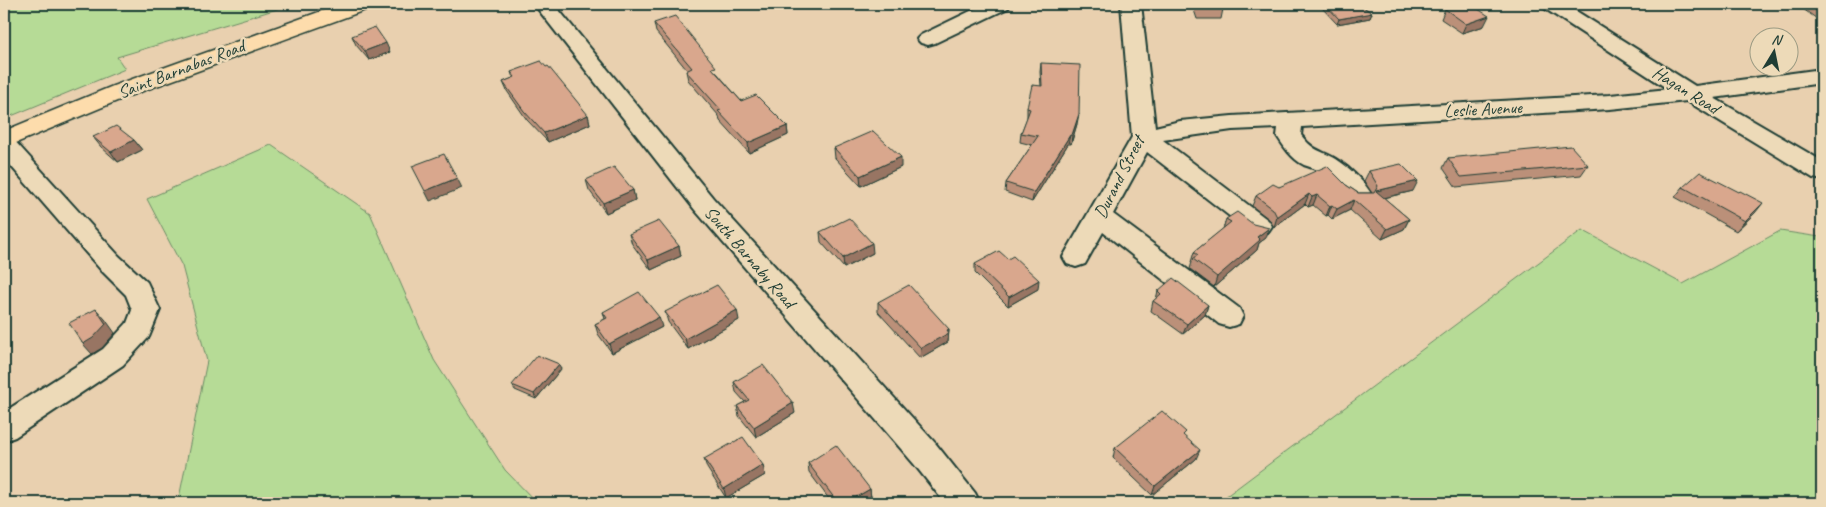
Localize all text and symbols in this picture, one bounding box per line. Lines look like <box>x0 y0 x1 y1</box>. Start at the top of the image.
north arrow <box>1748 28 1798 78</box>
text: N <box>1770 31 1784 49</box>
street label: Saint Barnabas Road <box>115 34 250 103</box>
street label: Hagan Road <box>1649 61 1726 121</box>
street label: Leslie Avenue <box>1444 96 1524 122</box>
street label: Durand Street <box>1089 129 1150 222</box>
street label: South Barnaby Road <box>700 202 802 315</box>

